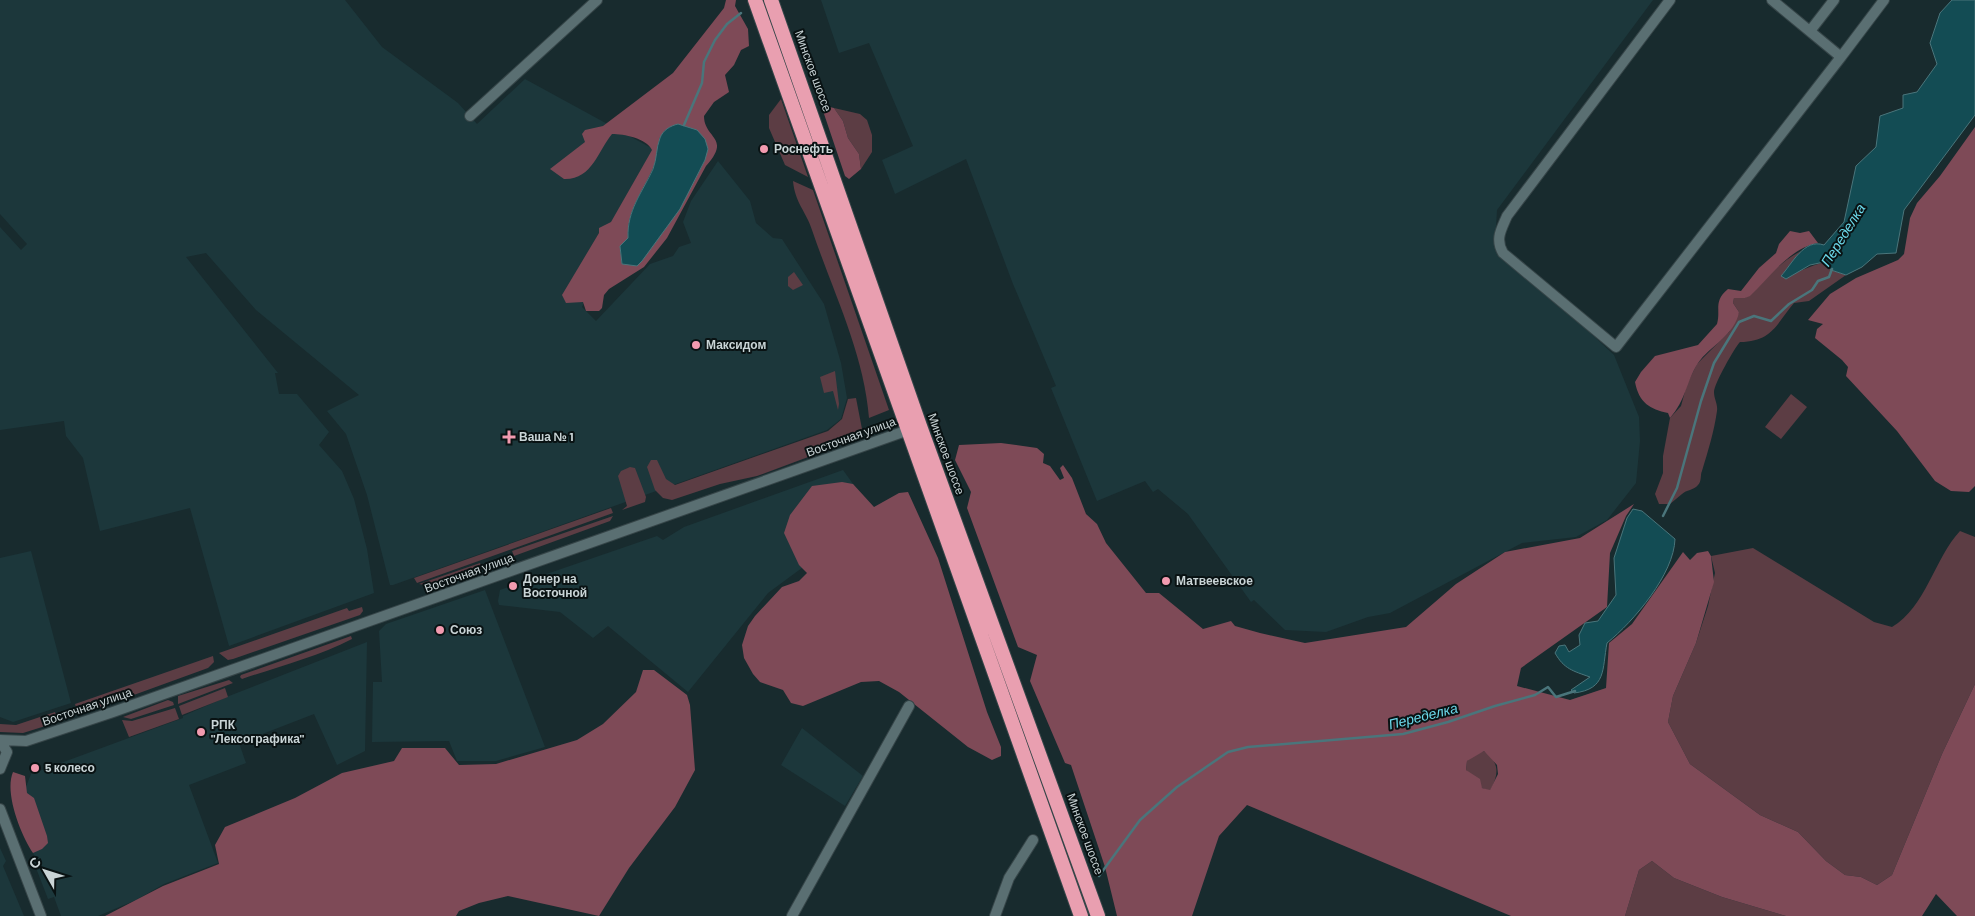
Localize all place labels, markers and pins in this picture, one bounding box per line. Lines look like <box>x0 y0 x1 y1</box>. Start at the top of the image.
place label: Роснефть <box>774 141 833 156</box>
marker: Роснефть <box>758 143 770 155</box>
place label: Максидом <box>706 337 767 352</box>
marker: Максидом <box>690 339 702 351</box>
place label: Ваша № 1 <box>519 429 573 443</box>
marker: Ваша № 1 <box>503 431 515 443</box>
place label: Донер на Восточной <box>523 571 587 599</box>
place label: Матвеевское <box>1176 573 1253 587</box>
marker: Матвеевское <box>1160 575 1172 587</box>
marker: Донер на Восточной <box>507 580 519 592</box>
place label: Союз <box>450 622 482 636</box>
marker: Союз <box>434 624 446 636</box>
place label: РПК "Лексографика" <box>211 717 305 746</box>
marker: РПК "Лексографика" <box>195 726 207 738</box>
place label: 5 колесо <box>45 760 95 774</box>
marker: 5 колесо <box>29 762 41 774</box>

